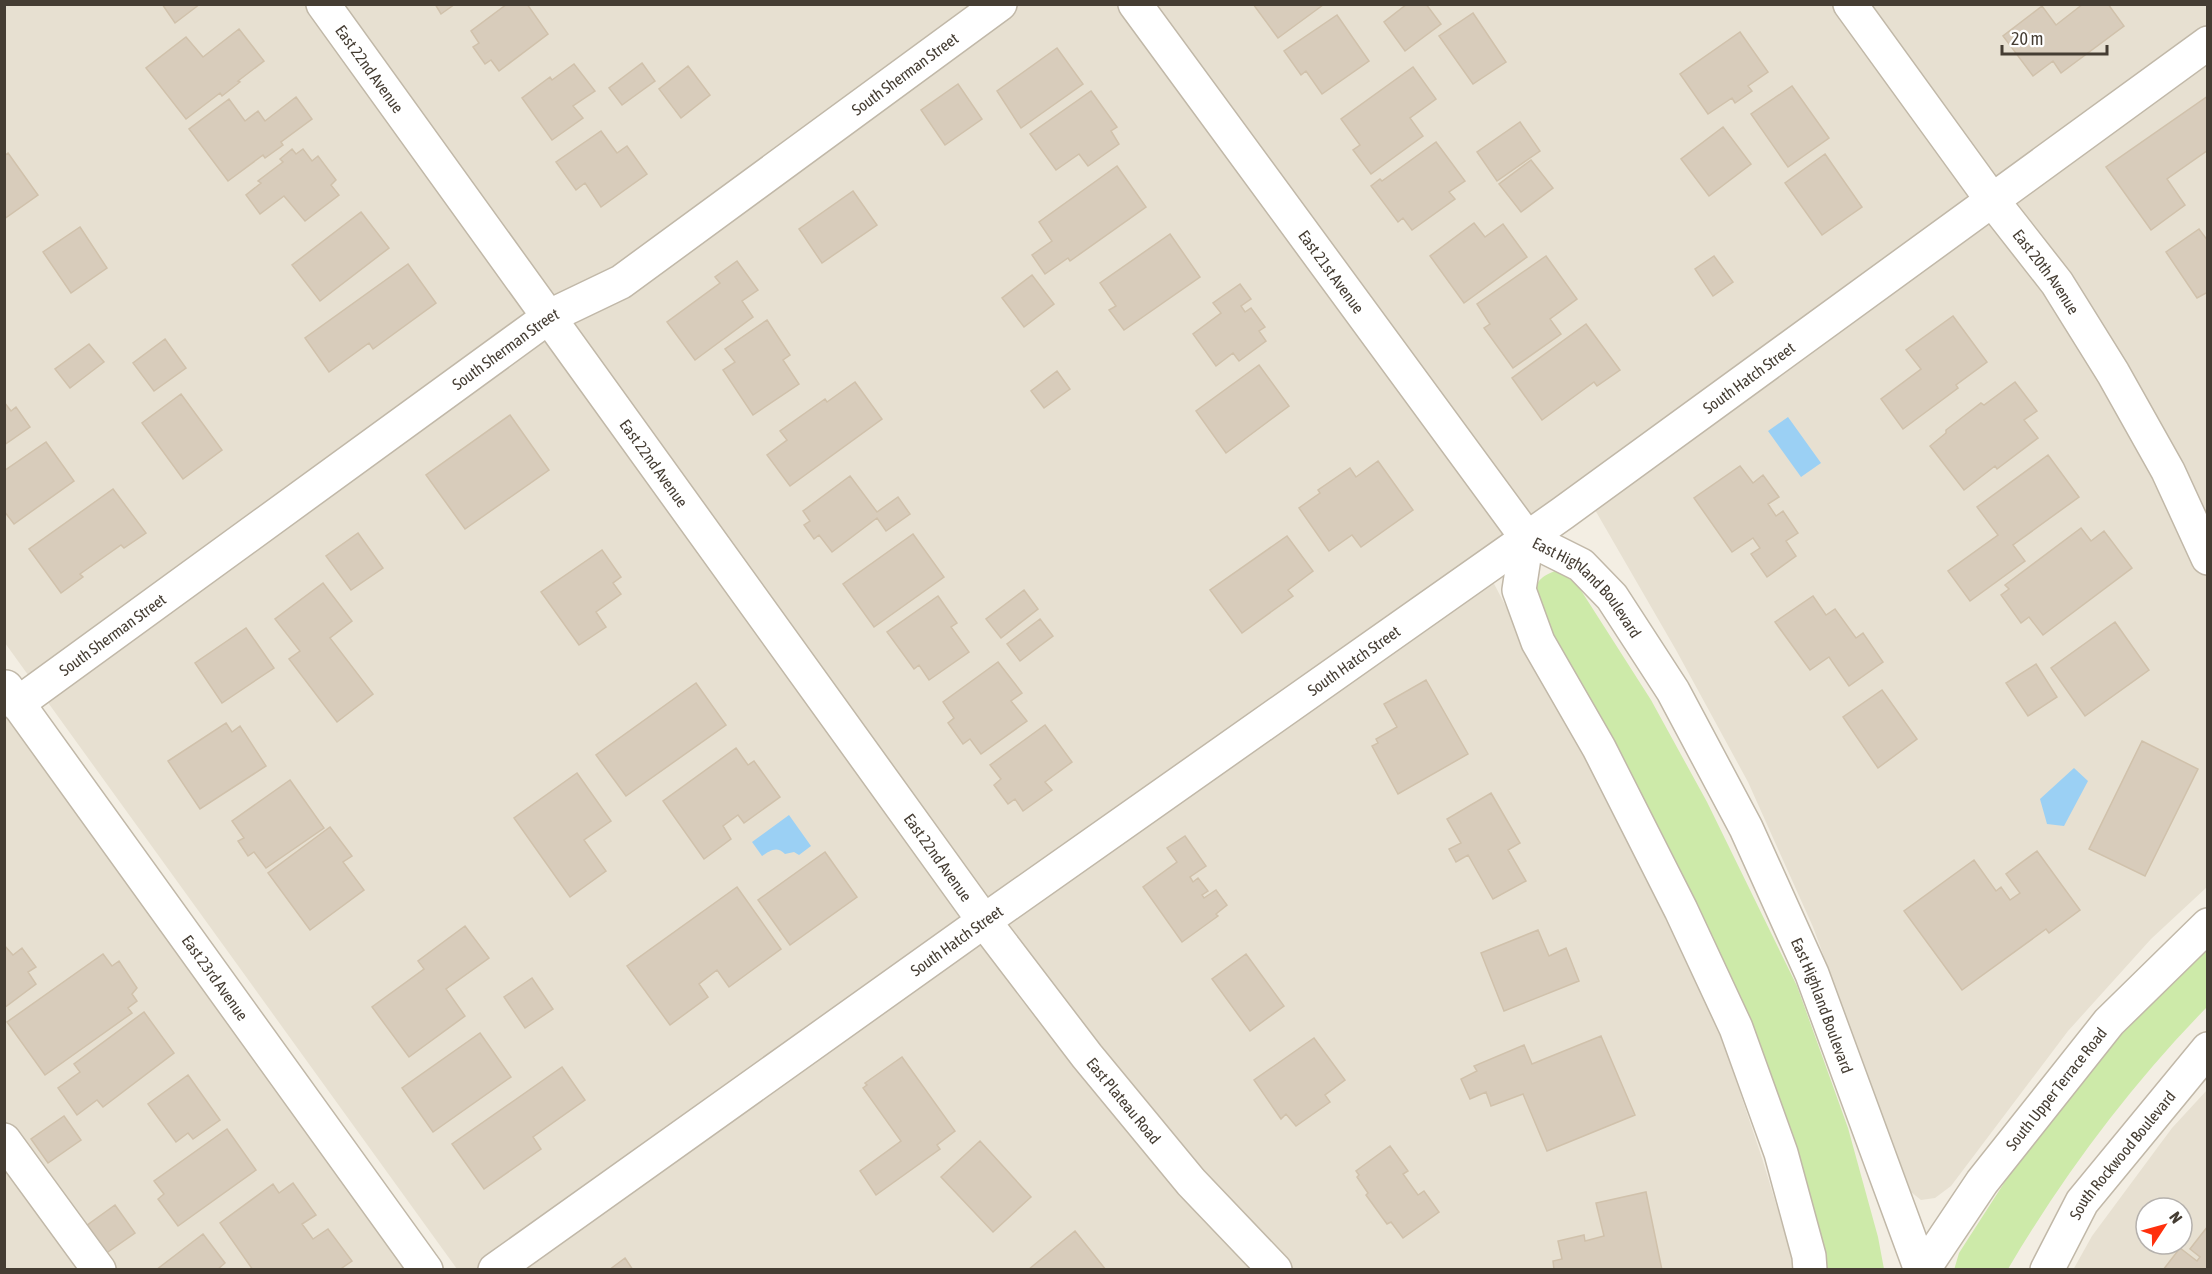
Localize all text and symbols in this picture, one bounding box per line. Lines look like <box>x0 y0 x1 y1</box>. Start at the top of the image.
scale bar <box>2002 18 2107 56</box>
street label: East 22nd Avenue <box>332 22 407 116</box>
text: 20 m <box>2011 28 2043 49</box>
street label: South Sherman Street <box>848 29 962 119</box>
street label: East 20th Avenue <box>2009 226 2083 317</box>
street label: East 21st Avenue <box>1295 227 1368 317</box>
street label: South Sherman Street <box>449 304 562 393</box>
street label: South Hatch Street <box>1700 338 1798 417</box>
street label: East 22nd Avenue <box>616 416 692 510</box>
street label: East Highland Boulevard <box>1530 533 1645 641</box>
street label: South Sherman Street <box>56 590 169 679</box>
street label: South Hatch Street <box>1304 622 1404 699</box>
street label: East 22nd Avenue <box>901 810 976 905</box>
street label: South Hatch Street <box>907 902 1006 980</box>
street label: East 23rd Avenue <box>179 931 252 1024</box>
street label: East Highland Boulevard <box>1788 935 1857 1076</box>
street label: South Upper Terrace Road <box>2002 1024 2110 1154</box>
street label: East Plateau Road <box>1083 1054 1164 1147</box>
street label: South Rockwood Boulevard <box>2066 1087 2179 1222</box>
north arrow <box>2134 1196 2194 1256</box>
text: N <box>2166 1208 2186 1226</box>

